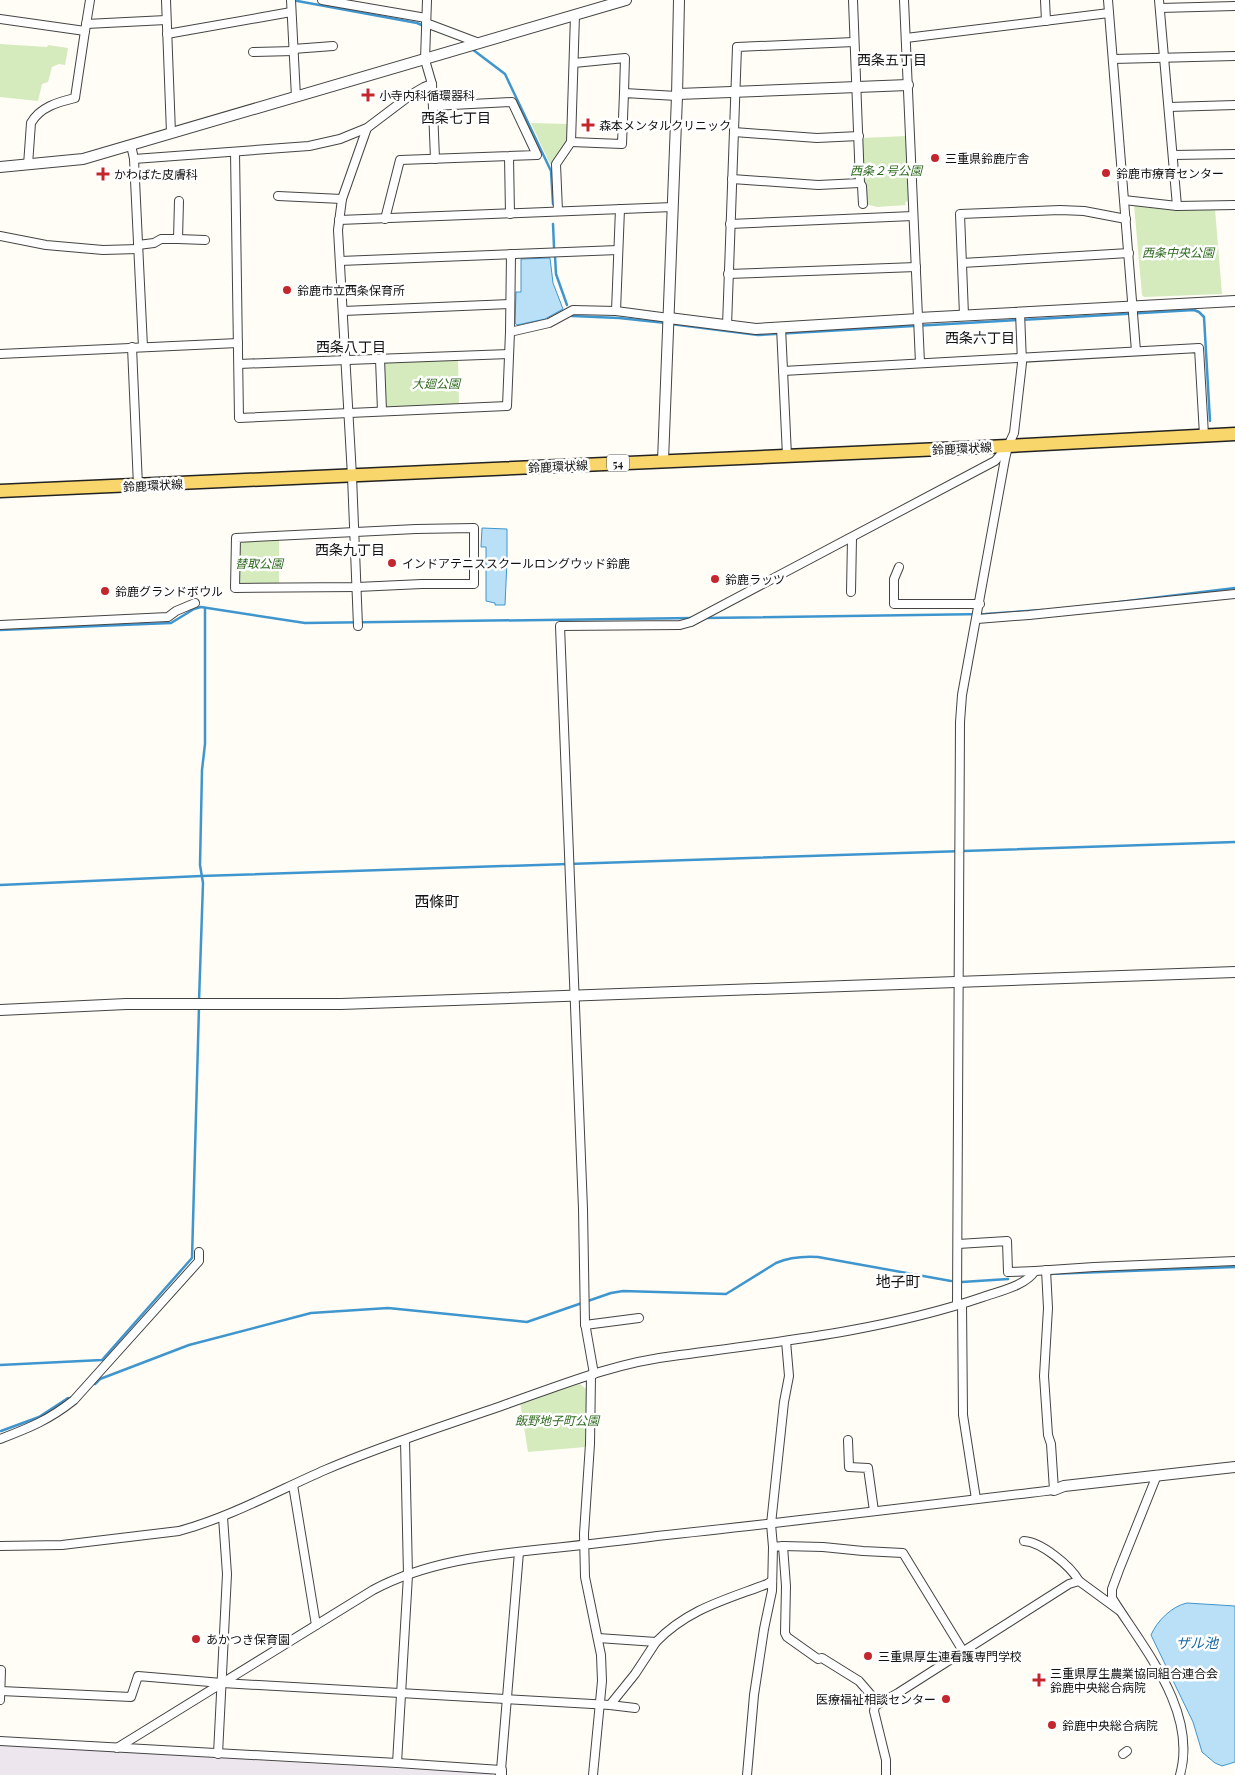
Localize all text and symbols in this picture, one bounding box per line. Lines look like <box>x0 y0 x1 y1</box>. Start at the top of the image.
district label: 西条五丁目 <box>857 50 927 69</box>
place label: 小寺内科循環器科 <box>379 87 475 103</box>
marker: 小寺内科循環器科 <box>361 88 375 102</box>
district label: 西条七丁目 <box>421 108 491 127</box>
place label: 森本メンタルクリニック <box>599 117 731 133</box>
marker: 森本メンタルクリニック <box>581 118 595 132</box>
place label: 三重県鈴鹿庁舎 <box>945 150 1029 166</box>
marker: 三重県鈴鹿庁舎 <box>929 152 941 164</box>
park label: 西条２号公園 <box>850 162 924 178</box>
place label: 鈴鹿市療育センター <box>1116 165 1224 181</box>
place label: かわばた皮膚科 <box>114 166 198 182</box>
marker: かわばた皮膚科 <box>96 167 110 181</box>
marker: 鈴鹿市療育センター <box>1100 167 1112 179</box>
park label: 西条中央公園 <box>1142 244 1216 260</box>
place label: 鈴鹿市立西条保育所 <box>297 282 405 298</box>
marker: 鈴鹿市立西条保育所 <box>281 284 293 296</box>
district label: 西条六丁目 <box>945 328 1015 347</box>
district label: 西条八丁目 <box>316 337 386 356</box>
park label: 大廻公園 <box>412 375 462 391</box>
street label: 鈴鹿環状線 <box>932 438 992 458</box>
road number: 54 <box>607 454 629 472</box>
street label: 鈴鹿環状線 <box>528 456 588 476</box>
street label: 鈴鹿環状線 <box>123 475 183 495</box>
district label: 西条九丁目 <box>315 540 385 559</box>
park label: 替取公園 <box>235 555 285 571</box>
place label: インドアテニススクールロングウッド鈴鹿 <box>402 555 630 571</box>
marker: インドアテニススクールロングウッド鈴鹿 <box>386 557 398 569</box>
place label: 鈴鹿ラッツ <box>725 571 785 587</box>
marker: 鈴鹿ラッツ <box>709 573 721 585</box>
place label: 鈴鹿グランドボウル <box>115 583 223 599</box>
marker: 鈴鹿グランドボウル <box>99 585 111 597</box>
district label: 西條町 <box>414 891 460 911</box>
district label: 地子町 <box>875 1271 921 1291</box>
park label: 飯野地子町公園 <box>515 1412 601 1428</box>
place label: あかつき保育園 <box>206 1631 290 1647</box>
marker: あかつき保育園 <box>190 1633 202 1645</box>
water label: ザル池 <box>1176 1633 1220 1652</box>
place label: 三重県厚生連看護専門学校 <box>878 1648 1022 1664</box>
marker: 三重県厚生連看護専門学校 <box>862 1650 874 1662</box>
place label: 三重県厚生農業協同組合連合会 鈴鹿中央総合病院 <box>1050 1665 1218 1695</box>
marker: 三重県厚生農業協同組合連合会 鈴鹿中央総合病院 <box>1032 1673 1046 1687</box>
place label: 医療福祉相談センター <box>816 1691 936 1707</box>
marker: 医療福祉相談センター <box>940 1693 952 1705</box>
place label: 鈴鹿中央総合病院 <box>1062 1717 1158 1733</box>
marker: 鈴鹿中央総合病院 <box>1046 1719 1058 1731</box>

